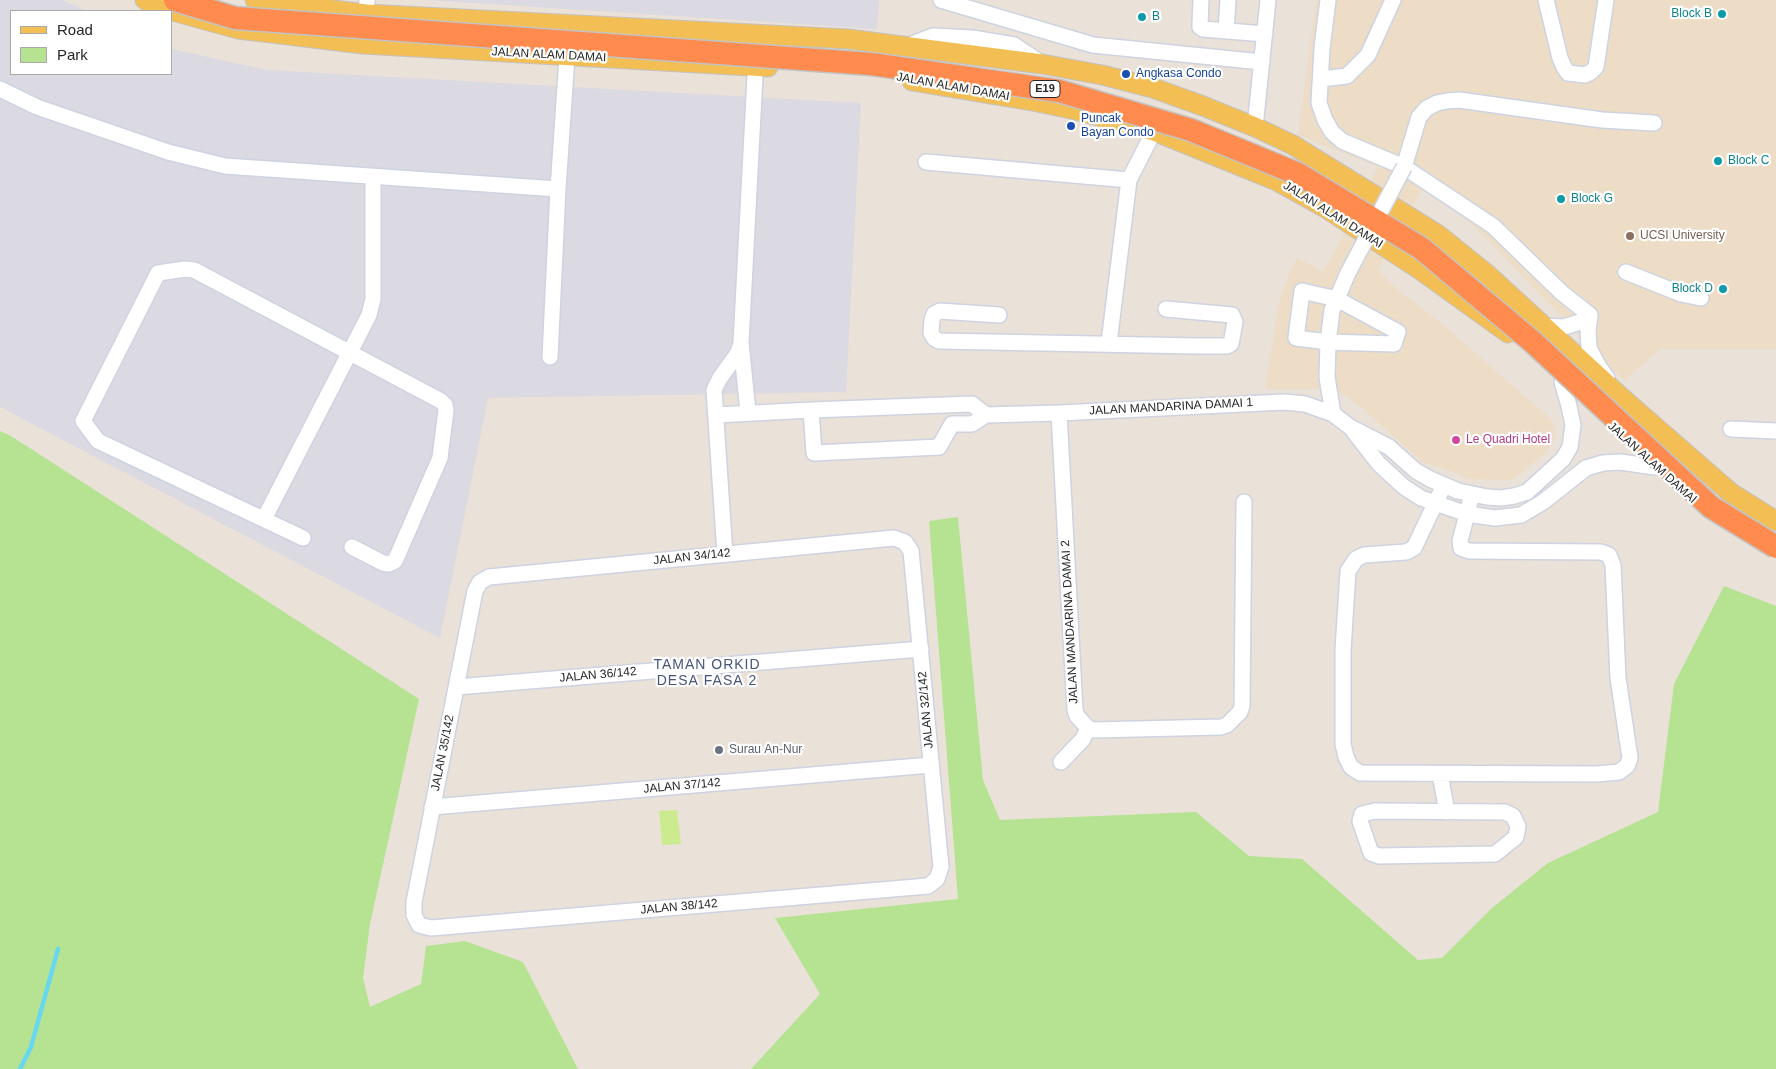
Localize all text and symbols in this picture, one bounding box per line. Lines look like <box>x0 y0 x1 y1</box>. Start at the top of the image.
place label: Block B <box>1671 7 1712 21</box>
marker: Block B <box>1716 8 1728 20</box>
legend <box>10 10 172 75</box>
place label: B <box>1152 10 1160 24</box>
marker: B <box>1136 11 1148 23</box>
text: Road <box>57 21 93 38</box>
street label: JALAN ALAM DAMAI <box>491 45 607 65</box>
text: Park <box>57 46 88 63</box>
place label: Angkasa Condo <box>1136 67 1221 81</box>
marker: Angkasa Condo <box>1120 68 1132 80</box>
street label: JALAN ALAM DAMAI <box>895 70 1011 104</box>
road number: E19 <box>1030 80 1060 98</box>
place label: Puncak Bayan Condo <box>1081 112 1154 140</box>
marker: Puncak Bayan Condo <box>1065 120 1077 132</box>
place label: Block C <box>1728 154 1769 168</box>
marker: Block C <box>1712 155 1724 167</box>
street label: JALAN ALAM DAMAI <box>1281 179 1385 251</box>
place label: Block G <box>1571 192 1613 206</box>
marker: Block G <box>1555 193 1567 205</box>
place label: UCSI University <box>1640 229 1725 243</box>
marker: UCSI University <box>1624 230 1636 242</box>
place label: Block D <box>1672 282 1713 296</box>
marker: Block D <box>1717 283 1729 295</box>
street label: JALAN MANDARINA DAMAI 1 <box>1089 396 1253 418</box>
street label: JALAN ALAM DAMAI <box>1605 419 1699 507</box>
place label: Le Quadri Hotel <box>1466 433 1550 447</box>
marker: Le Quadri Hotel <box>1450 434 1462 446</box>
street label: JALAN MANDARINA DAMAI 2 <box>1059 540 1081 704</box>
street label: JALAN 34/142 <box>653 546 731 568</box>
district label: TAMAN ORKID DESA FASA 2 <box>652 657 762 690</box>
street label: JALAN 36/142 <box>559 664 637 686</box>
street label: JALAN 32/142 <box>915 671 937 749</box>
street label: JALAN 35/142 <box>429 714 457 792</box>
place label: Surau An-Nur <box>729 743 802 757</box>
marker: Surau An-Nur <box>713 744 725 756</box>
street label: JALAN 37/142 <box>643 775 721 797</box>
street label: JALAN 38/142 <box>640 896 718 918</box>

